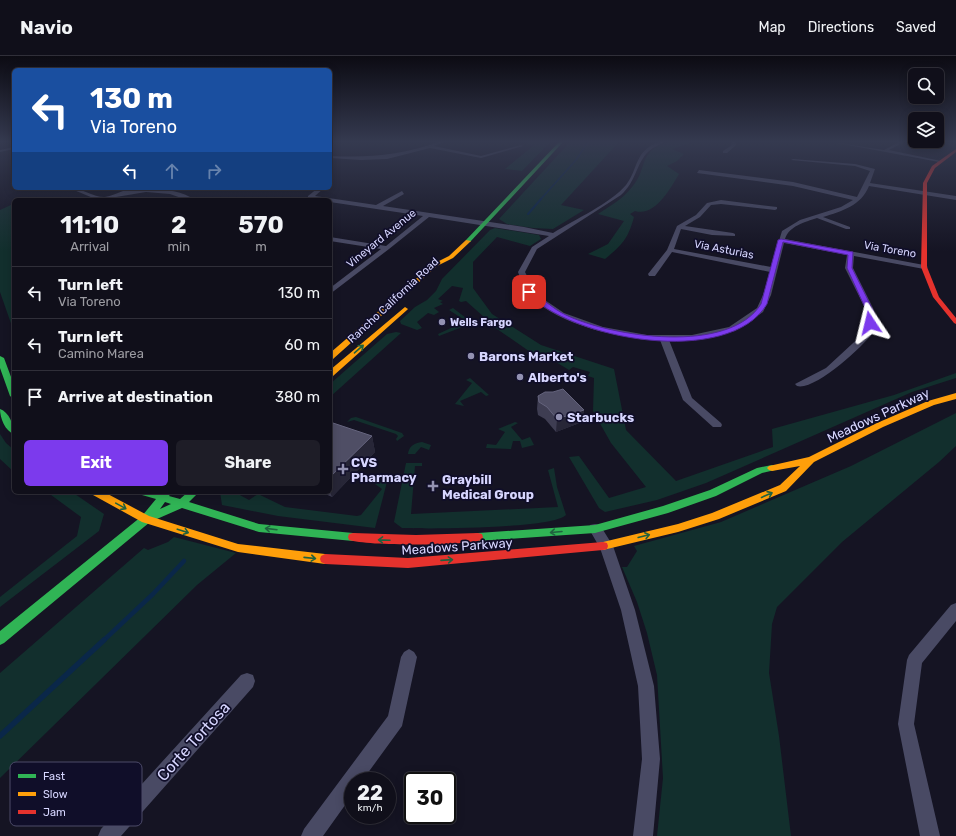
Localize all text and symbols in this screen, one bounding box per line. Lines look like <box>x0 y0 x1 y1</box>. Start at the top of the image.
text: Navio <box>20 16 73 39</box>
text: Map <box>759 19 786 36</box>
text: Directions <box>808 19 874 36</box>
text: Saved <box>896 19 936 36</box>
map controls <box>908 68 944 148</box>
button: search <box>908 68 944 104</box>
text: 130 m <box>90 82 173 115</box>
icon: left <box>24 84 76 136</box>
button: layers <box>908 112 944 148</box>
text: Via Toreno <box>90 116 177 138</box>
icon: left <box>119 160 141 182</box>
icon: ahead <box>161 160 183 182</box>
icon: right <box>203 160 225 182</box>
street label: Vineyard Avenue <box>344 206 419 270</box>
text: 11:10 <box>60 211 119 239</box>
text: 2 <box>171 211 187 239</box>
text: 570 <box>238 211 284 239</box>
street label: Via Asturias <box>693 237 755 262</box>
street label: Via Toreno <box>863 238 917 261</box>
text: Arrival <box>70 239 109 254</box>
text: min <box>167 239 190 254</box>
text: m <box>255 239 267 254</box>
street label: Rancho California Road <box>345 255 441 346</box>
pin <box>512 275 546 309</box>
text: Turn left <box>58 276 123 294</box>
icon: arrive <box>518 281 540 303</box>
icon: left <box>24 282 46 304</box>
text: 130 m <box>278 284 320 302</box>
text: Via Toreno <box>58 294 121 309</box>
position arrow <box>849 302 891 344</box>
place label: Wells Fargo <box>450 316 512 329</box>
marker: Wells Fargo <box>437 317 447 327</box>
text: Turn left <box>58 328 123 346</box>
icon: left <box>24 334 46 356</box>
text: 60 m <box>284 336 320 354</box>
one-way arrow <box>353 345 364 354</box>
text: Camino Marea <box>58 346 144 361</box>
place label: Barons Market <box>479 349 573 364</box>
marker: Barons Market <box>466 351 476 361</box>
place label: Alberto's <box>528 370 587 385</box>
marker: Alberto's <box>515 372 525 382</box>
street label: Meadows Parkway <box>825 385 932 446</box>
icon: arrive <box>24 386 46 408</box>
text: Arrive at destination <box>58 388 213 406</box>
text: 380 m <box>275 388 320 406</box>
place label: Starbucks <box>567 410 634 425</box>
marker: Starbucks <box>554 412 564 422</box>
button: Exit <box>24 440 168 486</box>
button: Share <box>176 440 320 486</box>
place label: CVS Pharmacy <box>351 455 417 485</box>
marker: CVS Pharmacy <box>338 464 348 474</box>
place label: Graybill Medical Group <box>442 472 534 502</box>
marker: Graybill Medical Group <box>427 480 439 492</box>
one-way arrow <box>761 491 773 498</box>
one-way arrow <box>115 503 127 510</box>
one-way arrow <box>265 525 278 533</box>
one-way arrow <box>177 528 190 535</box>
one-way arrow <box>550 528 563 536</box>
one-way arrow <box>637 532 650 539</box>
street label: Meadows Parkway <box>401 535 513 558</box>
one-way arrow <box>378 536 391 544</box>
one-way arrow <box>303 554 316 562</box>
one-way arrow <box>440 556 453 563</box>
street label: Corte Tortosa <box>153 698 234 785</box>
legend <box>10 762 142 826</box>
text: Fast <box>43 770 66 783</box>
speed limit sign: 30 <box>404 772 456 824</box>
text: 22 <box>357 781 383 805</box>
text: Slow <box>43 788 68 801</box>
text: km/h <box>358 802 382 814</box>
text: Jam <box>43 806 66 819</box>

